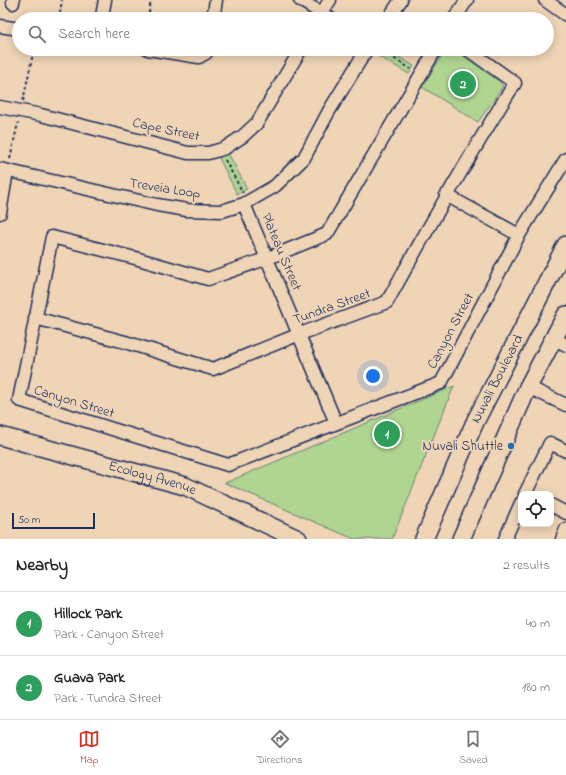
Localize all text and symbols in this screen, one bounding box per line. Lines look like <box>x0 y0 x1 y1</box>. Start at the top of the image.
search box <box>12 12 554 56</box>
icon: search <box>26 23 48 45</box>
text: Search here <box>58 23 130 45</box>
pin: 2 <box>450 69 476 99</box>
street label: Cape Street <box>131 113 202 147</box>
street label: Treveia Loop <box>128 173 202 205</box>
street label: Plateau Street <box>255 210 307 294</box>
street label: Tundra Street <box>291 283 374 331</box>
street label: Canyon Street <box>422 289 481 373</box>
street label: Nuvali Boulevard <box>466 331 529 427</box>
your location <box>363 366 383 386</box>
street label: Canyon Street <box>31 380 117 425</box>
pin: 1 <box>374 419 400 449</box>
place label: Nuvali Shuttle <box>423 436 504 457</box>
marker: Nuvali Shuttle <box>506 441 516 451</box>
street label: Ecology Avenue <box>106 455 201 501</box>
map controls <box>518 491 554 527</box>
button: locate <box>518 491 554 527</box>
scale bar <box>12 511 95 530</box>
text: 50 m <box>18 512 40 528</box>
text: Nearby <box>16 553 68 578</box>
text: 2 results <box>503 556 550 575</box>
text: Hillock Park <box>54 603 122 625</box>
text: 1 <box>27 614 31 633</box>
text: 40 m <box>526 614 550 633</box>
text: Park · Canyon Street <box>54 625 164 644</box>
text: Guava Park <box>54 667 125 689</box>
text: 2 <box>26 678 32 697</box>
text: 180 m <box>522 678 550 697</box>
text: Park · Tundra Street <box>54 689 162 708</box>
tab: Map <box>78 728 100 768</box>
tab: Directions <box>257 728 303 768</box>
tab: Saved <box>459 728 488 768</box>

